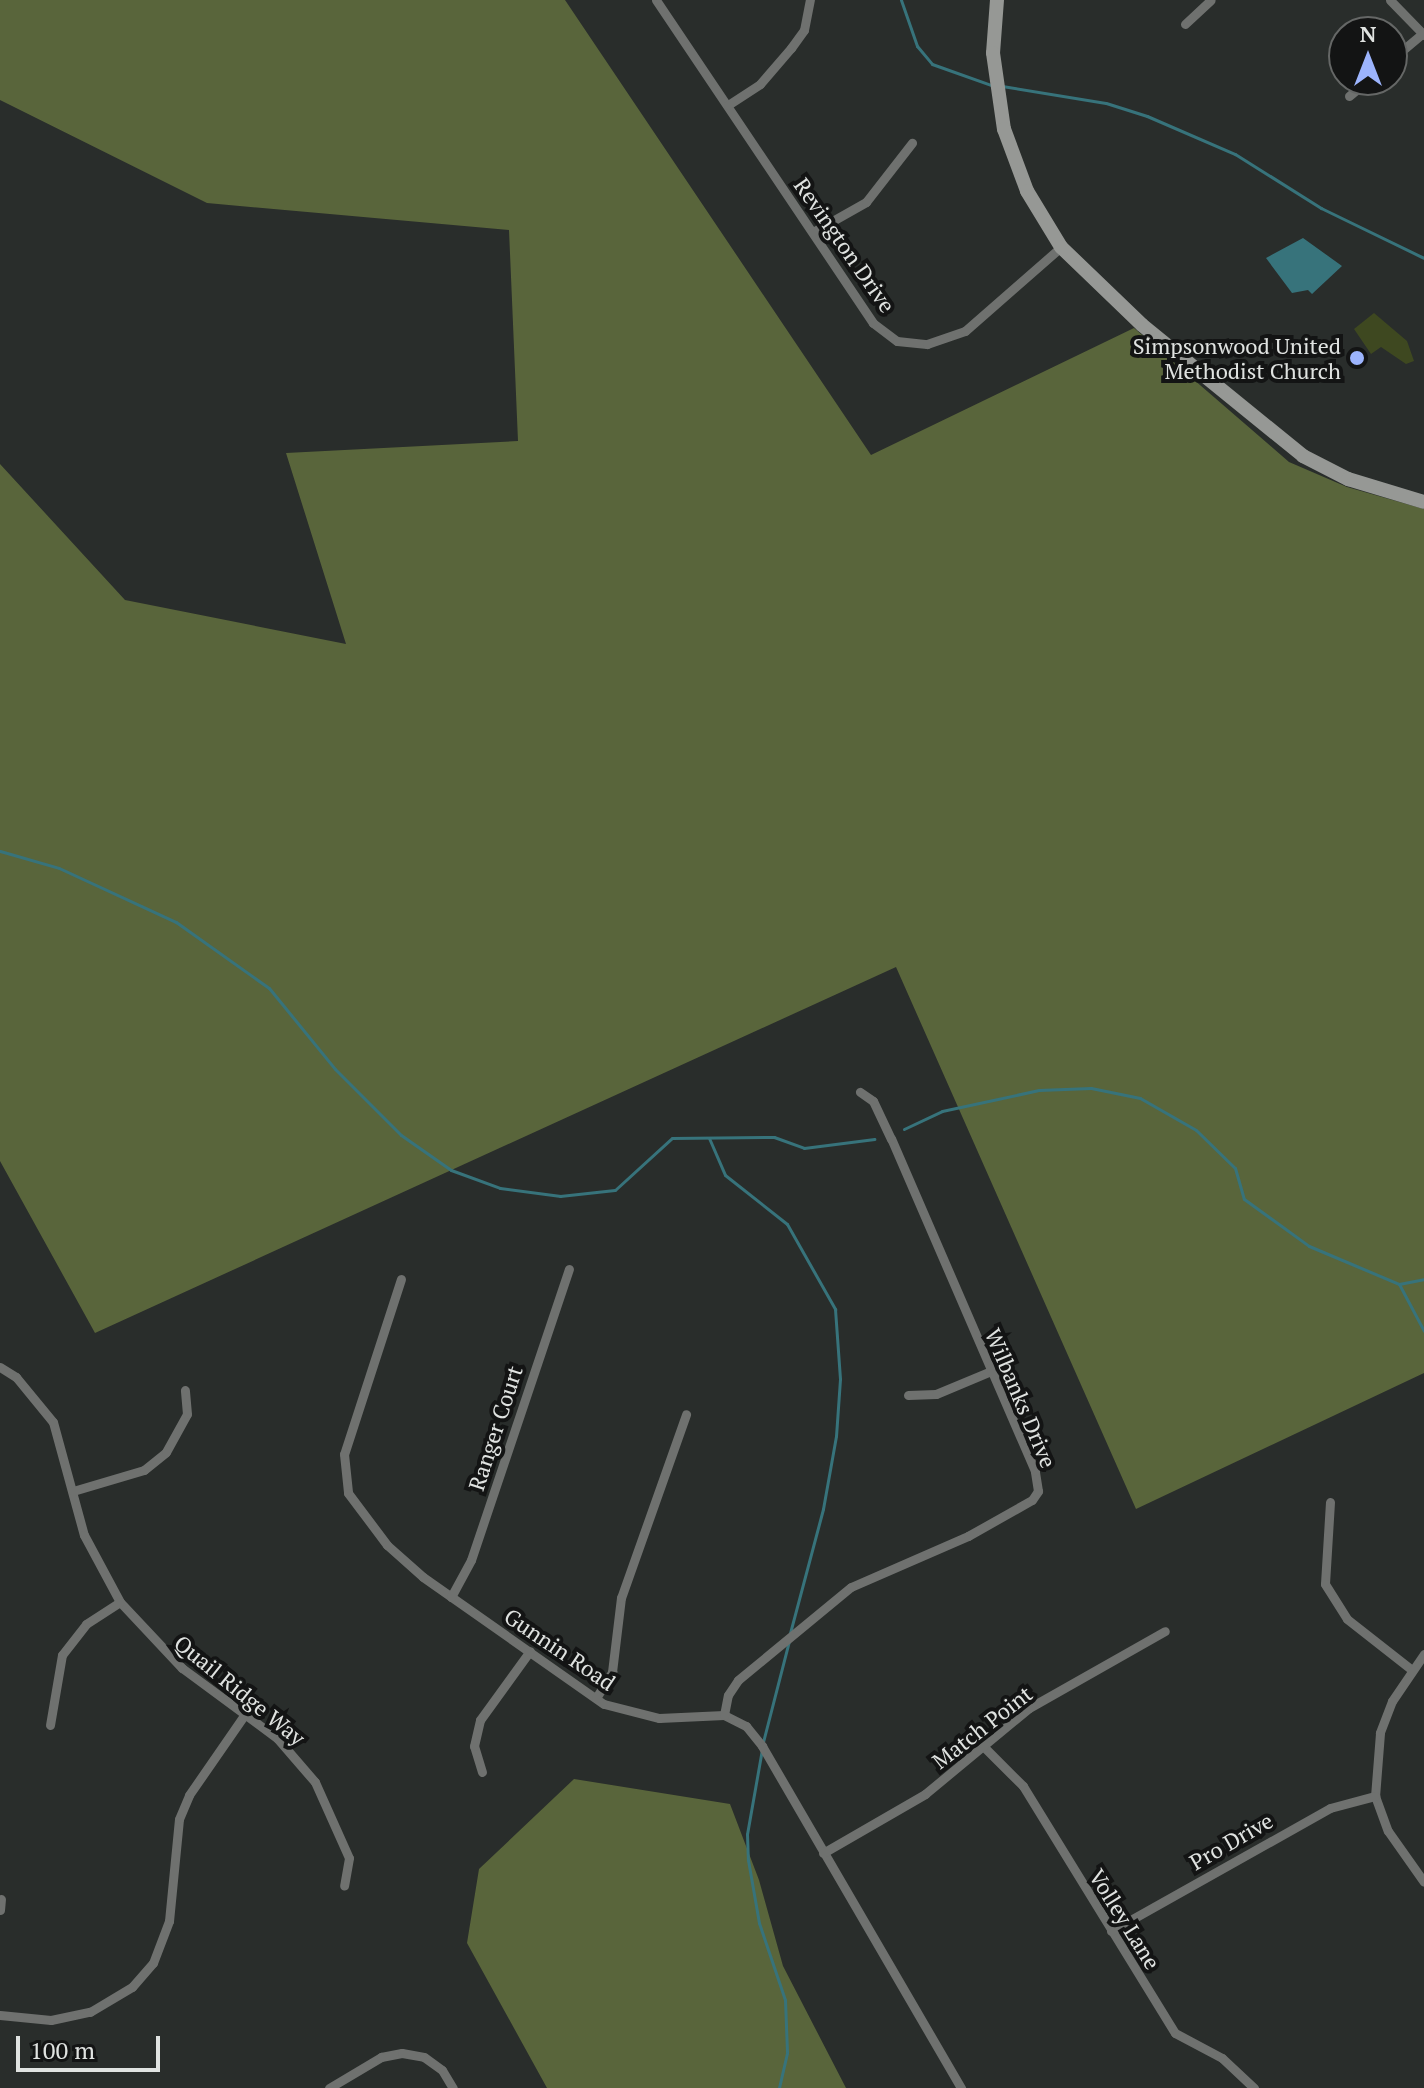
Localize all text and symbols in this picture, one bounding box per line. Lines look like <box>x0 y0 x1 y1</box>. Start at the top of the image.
north arrow <box>1328 16 1408 96</box>
text: N <box>1360 19 1376 48</box>
street label: Revington Drive <box>789 173 901 317</box>
place label: Simpsonwood United Methodist Church <box>1133 332 1341 384</box>
marker: Simpsonwood United Methodist Church <box>1348 349 1366 367</box>
street label: Wilbanks Drive <box>980 1324 1062 1472</box>
street label: Ranger Court <box>462 1362 528 1494</box>
street label: Gunnin Road <box>500 1602 620 1696</box>
street label: Quail Ridge Way <box>169 1629 311 1751</box>
street label: Match Point <box>927 1680 1037 1774</box>
street label: Pro Drive <box>1185 1807 1277 1875</box>
street label: Volley Lane <box>1084 1864 1166 1974</box>
scale bar <box>20 2020 164 2070</box>
text: 100 m <box>30 2034 95 2066</box>

